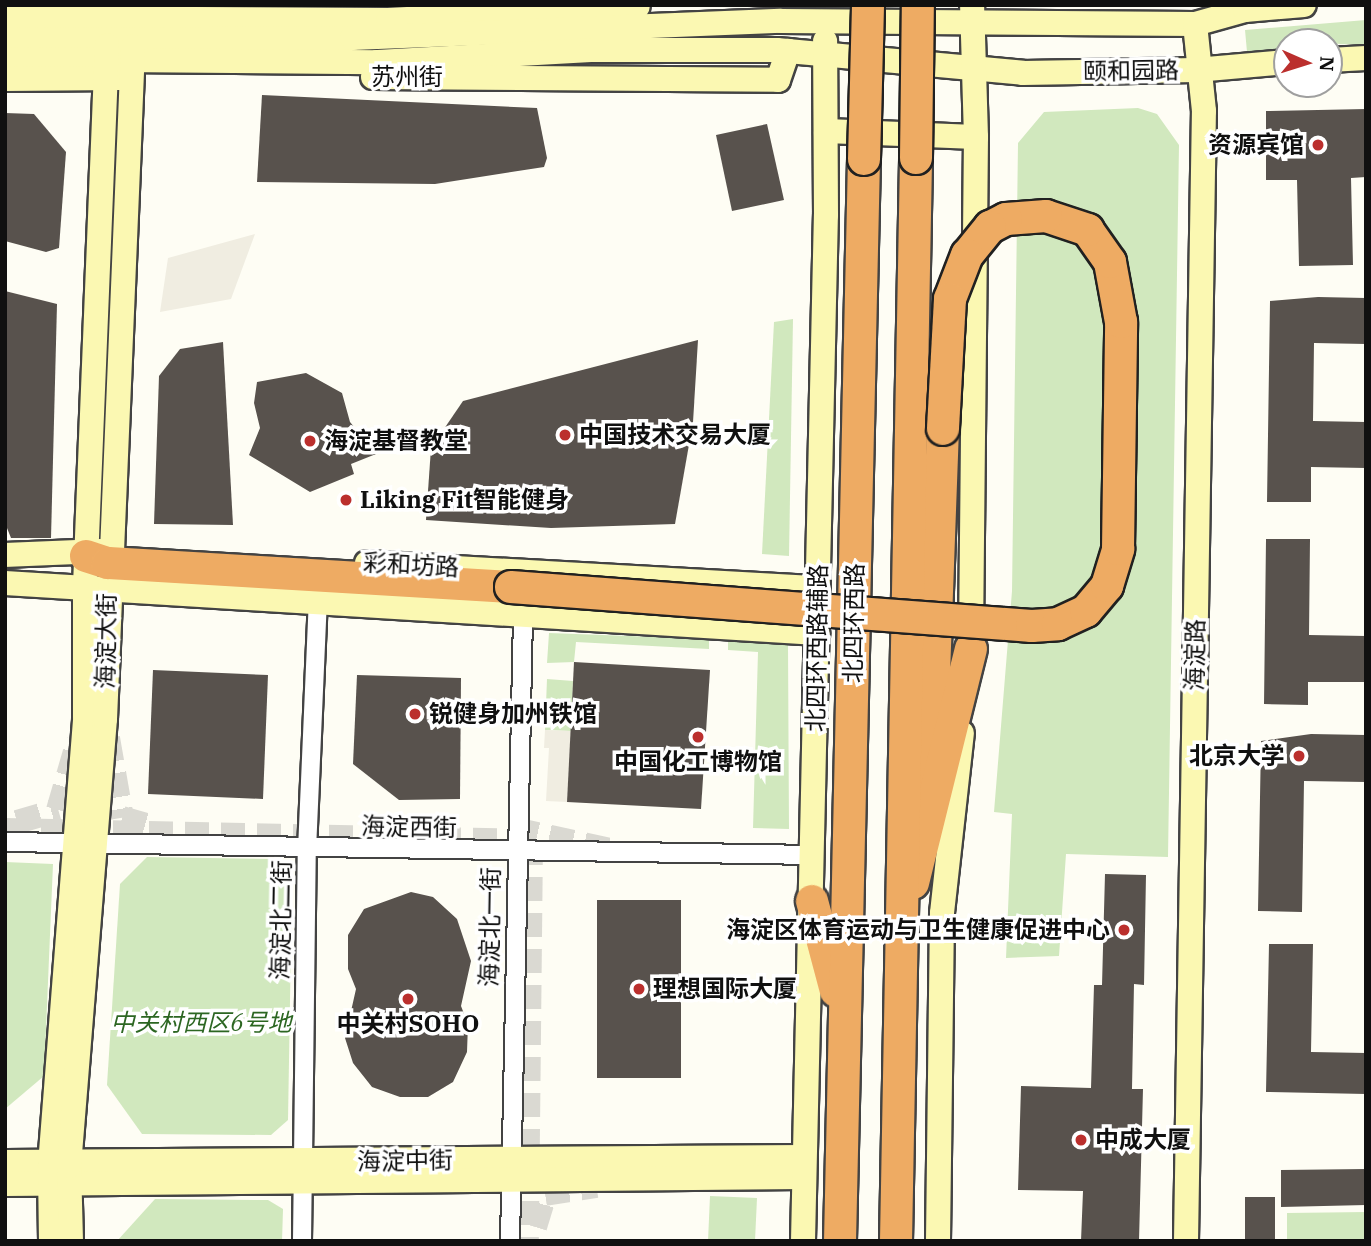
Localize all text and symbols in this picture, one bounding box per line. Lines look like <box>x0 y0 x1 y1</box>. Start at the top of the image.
north arrow <box>1273 28 1343 98</box>
street label: 颐和园路 <box>1083 56 1179 86</box>
text: N <box>1315 56 1339 72</box>
street label: 苏州街 <box>371 63 443 91</box>
place label: 资源宾馆 <box>1208 131 1304 159</box>
marker: 资源宾馆 <box>1310 137 1326 153</box>
place label: 中国技术交易大厦 <box>579 421 771 449</box>
place label: 海淀基督教堂 <box>324 427 468 455</box>
marker: 中国技术交易大厦 <box>557 427 573 443</box>
marker: 海淀基督教堂 <box>302 433 318 449</box>
place label: Liking Fit智能健身 <box>360 486 569 514</box>
marker: Liking Fit智能健身 <box>338 492 354 508</box>
street label: 彩和坊路 <box>362 548 460 582</box>
street label: 北四环西路 <box>839 563 869 683</box>
street label: 北四环西路辅路 <box>801 564 833 732</box>
street label: 海淀大街 <box>91 593 121 689</box>
street label: 海淀路 <box>1180 619 1210 691</box>
place label: 锐健身加州铁馆 <box>429 700 597 728</box>
marker: 锐健身加州铁馆 <box>407 706 423 722</box>
marker: 中国化工博物馆 <box>690 729 706 745</box>
place label: 北京大学 <box>1189 742 1285 770</box>
place label: 中国化工博物馆 <box>614 748 782 776</box>
marker: 北京大学 <box>1291 748 1307 764</box>
street label: 海淀西街 <box>361 812 457 842</box>
street label: 海淀北二街 <box>266 860 296 980</box>
street label: 海淀北一街 <box>475 867 505 987</box>
place label: 海淀区体育运动与卫生健康促进中心 <box>726 916 1110 944</box>
marker: 海淀区体育运动与卫生健康促进中心 <box>1116 922 1132 938</box>
place label: 理想国际大厦 <box>653 975 797 1003</box>
marker: 理想国际大厦 <box>631 981 647 997</box>
marker: 中关村SOHO <box>400 991 416 1007</box>
park label: 中关村西区6号地 <box>110 1009 292 1037</box>
place label: 中关村SOHO <box>336 1010 480 1038</box>
place label: 中成大厦 <box>1095 1126 1191 1154</box>
marker: 中成大厦 <box>1073 1132 1089 1148</box>
street label: 海淀中街 <box>357 1146 453 1176</box>

